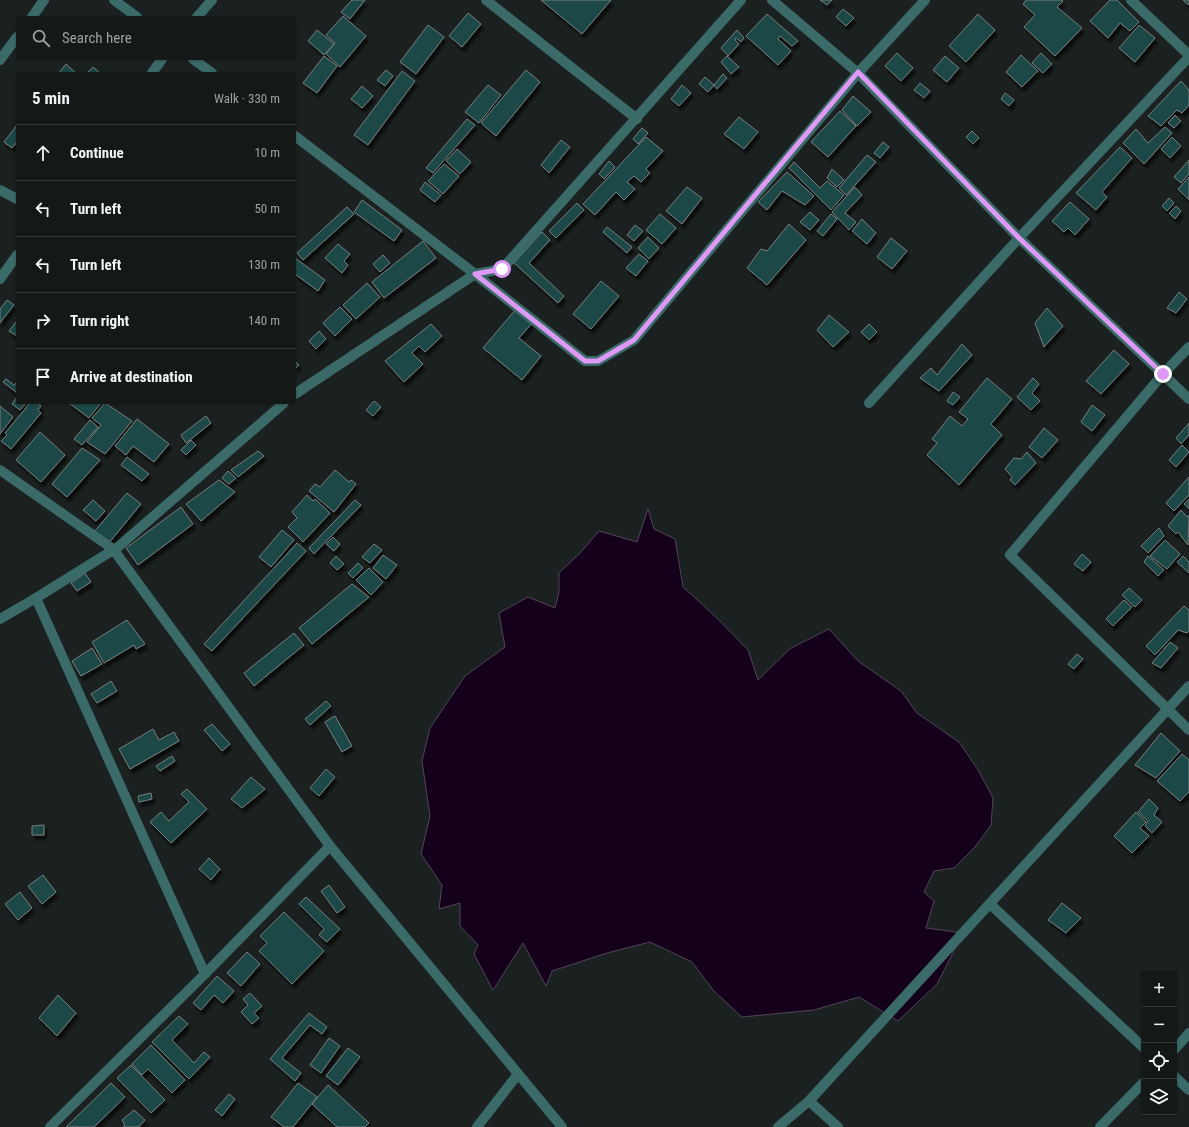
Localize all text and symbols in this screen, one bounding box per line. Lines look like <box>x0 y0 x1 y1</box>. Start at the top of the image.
search box <box>16 16 296 60</box>
icon: search <box>30 27 52 49</box>
text: Search here <box>62 29 132 47</box>
text: 5 min <box>32 88 70 108</box>
text: Walk · 330 m <box>214 91 280 106</box>
icon: ahead <box>32 142 54 164</box>
text: Continue <box>70 144 124 162</box>
text: 10 m <box>254 145 280 160</box>
icon: left <box>32 198 54 220</box>
text: Turn left <box>70 200 121 218</box>
text: 50 m <box>254 201 280 216</box>
icon: left <box>32 254 54 276</box>
text: Turn left <box>70 256 121 274</box>
text: 130 m <box>248 257 280 272</box>
route start <box>493 260 511 278</box>
icon: right <box>32 310 54 332</box>
text: Turn right <box>70 312 129 330</box>
text: 140 m <box>248 313 280 328</box>
route end <box>1154 365 1172 383</box>
icon: arrive <box>32 366 54 388</box>
text: Arrive at destination <box>70 368 193 386</box>
map controls <box>1141 971 1177 1115</box>
button: + <box>1141 971 1177 1007</box>
button: − <box>1141 1007 1177 1043</box>
button: locate <box>1141 1043 1177 1079</box>
button: layers <box>1141 1079 1177 1115</box>

